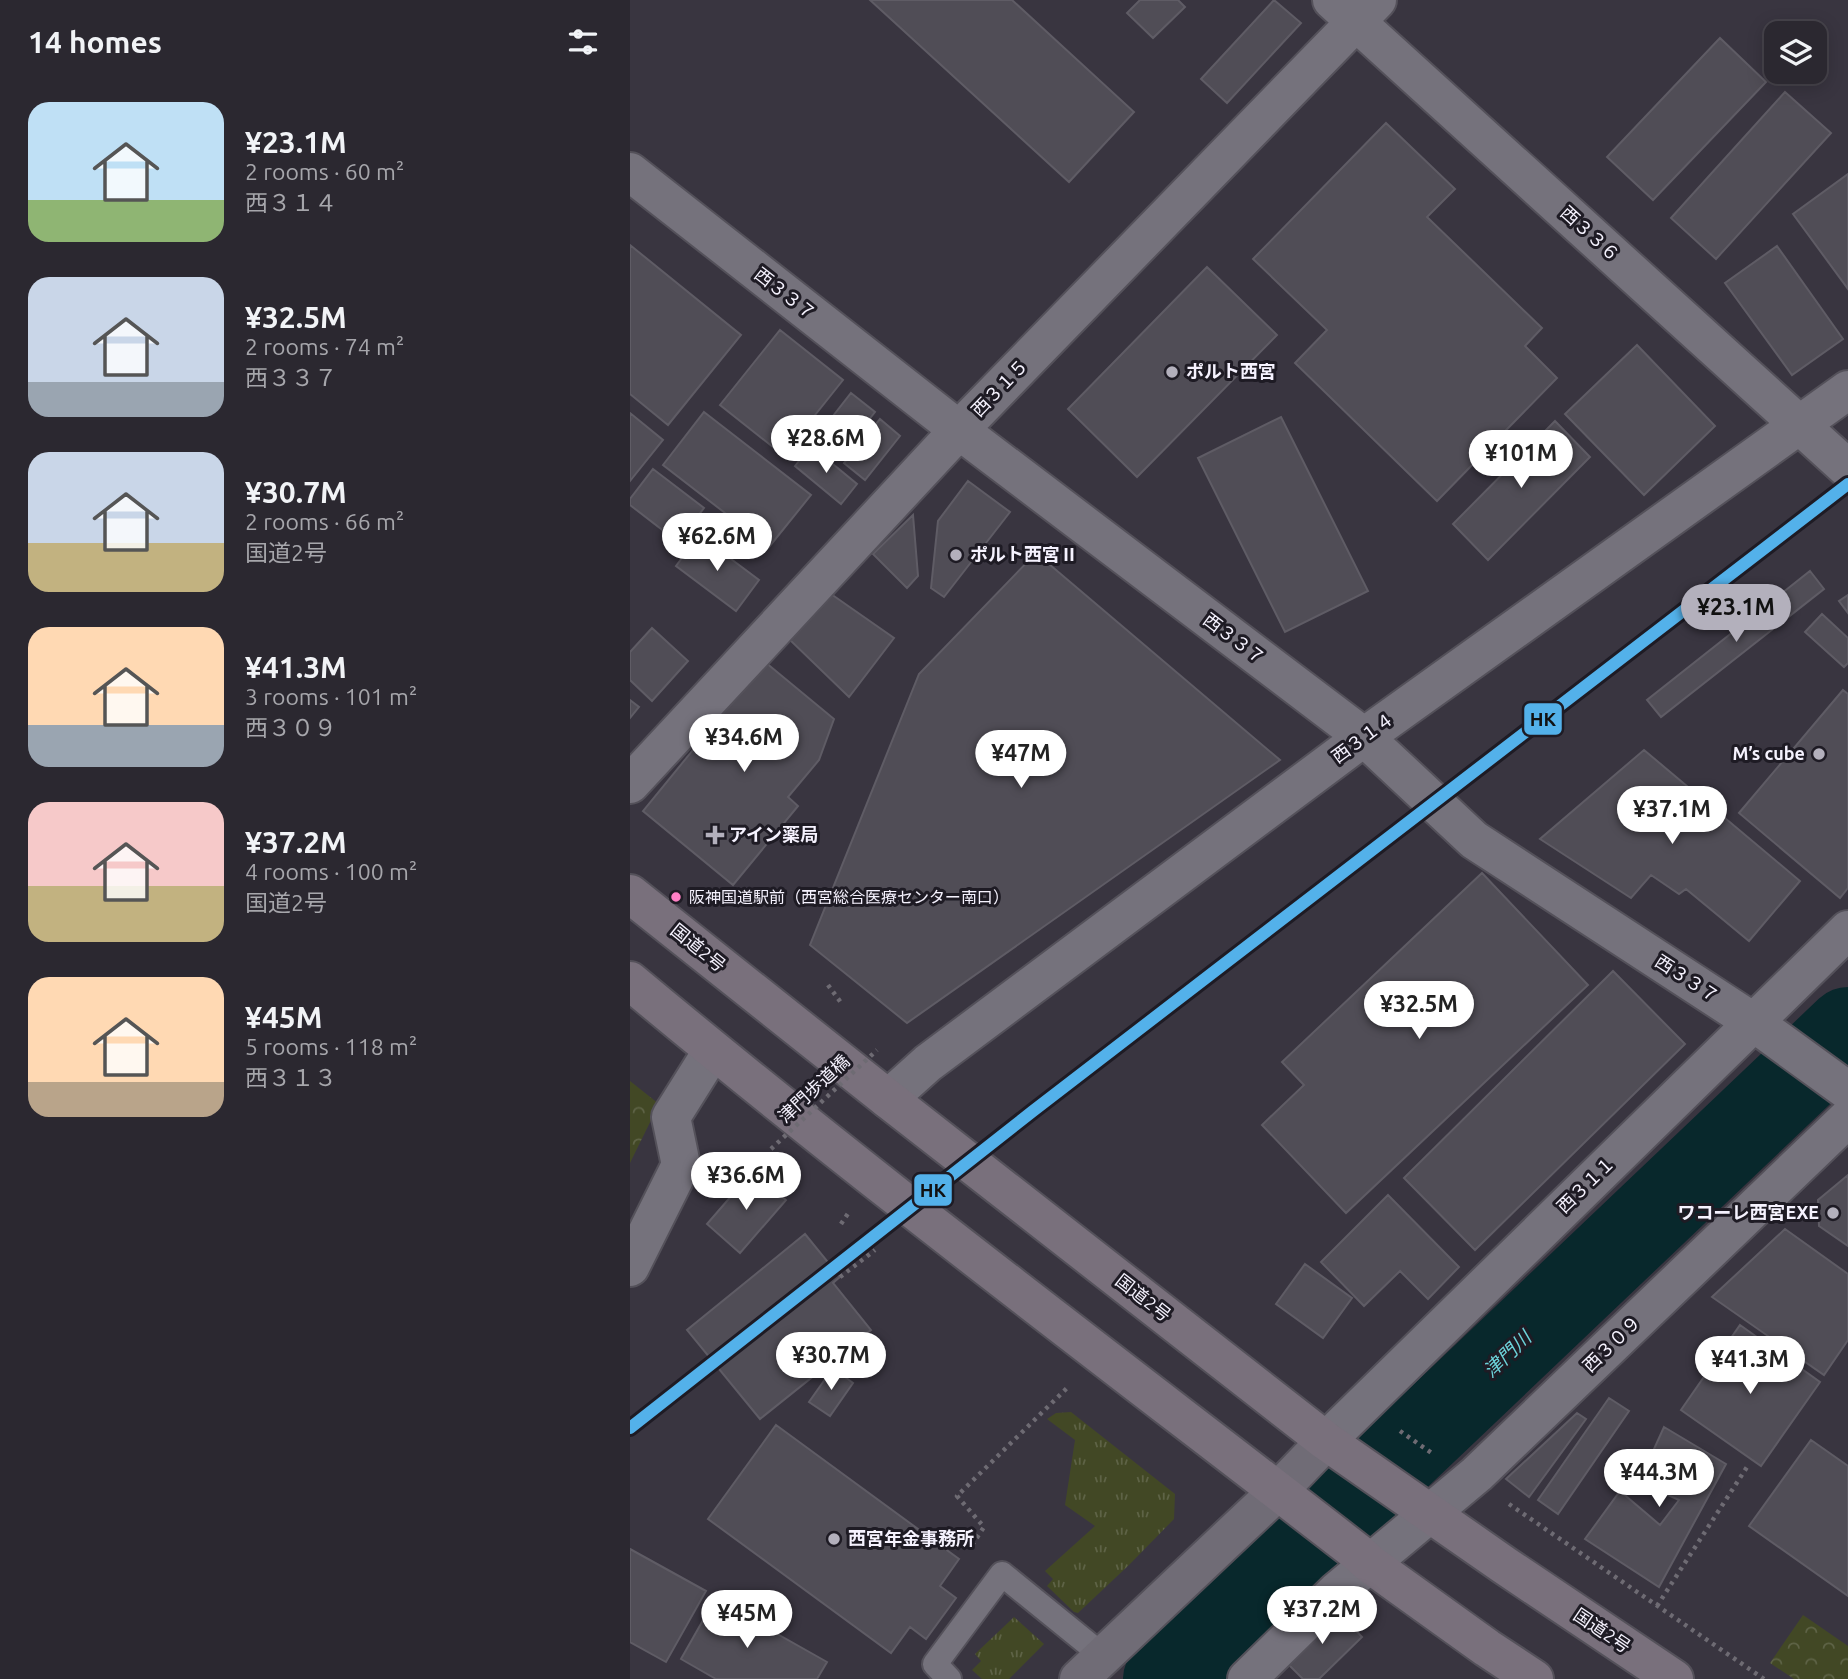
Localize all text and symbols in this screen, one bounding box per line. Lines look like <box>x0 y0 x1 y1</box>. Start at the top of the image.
map controls <box>1764 21 1827 84</box>
button: layers <box>1764 21 1827 84</box>
icon: filters <box>564 23 602 61</box>
text: 14 homes <box>28 25 162 59</box>
text: ¥23.1M <box>245 125 347 159</box>
icon: home <box>84 130 168 214</box>
text: 2 rooms · 60 m² <box>245 159 404 184</box>
text: 西３１４ <box>245 190 337 215</box>
street label: 西３３６ <box>1557 202 1624 265</box>
street label: 西３３７ <box>751 263 820 323</box>
text: ¥32.5M <box>245 300 347 334</box>
icon: home <box>84 305 168 389</box>
text: 2 rooms · 74 m² <box>245 334 404 359</box>
street label: 西３１５ <box>967 354 1031 420</box>
place label: ポルト西宮 <box>1186 361 1276 381</box>
marker: ポルト西宮 <box>1164 364 1180 380</box>
text: 西３３７ <box>245 365 337 390</box>
pin: ¥28.6M <box>769 416 883 475</box>
text: ¥28.6M <box>787 425 865 450</box>
pin: ¥101M <box>1472 430 1570 490</box>
text: ¥101M <box>1485 440 1557 465</box>
text: ¥30.7M <box>245 475 347 509</box>
icon: home <box>84 480 168 564</box>
text: 2 rooms · 66 m² <box>245 509 404 534</box>
pin: ¥62.6M <box>660 514 774 573</box>
text: ¥62.6M <box>678 523 756 548</box>
text: 国道2号 <box>245 540 327 565</box>
place label: ポルト西宮Ⅱ <box>970 544 1078 564</box>
marker: ポルト西宮Ⅱ <box>948 547 964 563</box>
pin: ¥23.1M <box>1679 584 1793 644</box>
text: ¥23.1M <box>1697 594 1775 619</box>
street label: 西３３７ <box>1200 609 1269 668</box>
text: ¥41.3M <box>245 650 347 684</box>
icon: home <box>84 655 168 739</box>
text: 3 rooms · 101 m² <box>245 684 417 709</box>
line badge: HK <box>1523 702 1563 736</box>
street label: 西３１４ <box>1327 708 1397 766</box>
text: HK <box>1530 708 1557 730</box>
pin: ¥34.6M <box>687 714 801 774</box>
text: 西３０９ <box>245 715 337 740</box>
text: ¥34.6M <box>705 724 783 749</box>
pin: ¥47M <box>980 730 1062 790</box>
text: ¥47M <box>991 740 1051 765</box>
place label: M’s cube <box>1732 743 1805 763</box>
marker: M’s cube <box>1811 746 1827 762</box>
pin: ¥37.1M <box>1615 786 1729 846</box>
text: ¥37.1M <box>1633 796 1711 821</box>
place label: アイン薬局 <box>729 824 818 844</box>
text: ¥37.2M <box>245 825 347 859</box>
marker: アイン薬局 <box>707 827 723 843</box>
icon: home <box>84 830 168 914</box>
text: 4 rooms · 100 m² <box>245 859 417 884</box>
place label: 阪神国道駅前（西宮総合医療センター南口） <box>689 888 1009 906</box>
text: 国道2号 <box>245 890 327 915</box>
marker: 阪神国道駅前（西宮総合医療センター南口） <box>669 890 683 904</box>
street label: 国道2号 <box>667 919 730 975</box>
street label: 西３３７ <box>1652 950 1723 1006</box>
pin: ¥32.5M <box>1362 982 1476 1041</box>
text: ¥32.5M <box>1380 991 1458 1016</box>
text: ¥45M <box>245 1000 322 1034</box>
icon: home <box>84 1005 168 1089</box>
text: 5 rooms · 118 m² <box>245 1034 417 1059</box>
street label: 津門歩道橋 <box>774 1050 853 1126</box>
text: 西３１３ <box>245 1065 337 1090</box>
pin: ¥36.6M <box>689 1152 803 1212</box>
street label: 西３１１ <box>1552 1152 1618 1216</box>
text: ¥36.6M <box>707 1162 785 1187</box>
line badge: HK <box>913 1173 953 1207</box>
text: HK <box>920 1179 947 1201</box>
place label: ワコーレ西宮EXE <box>1677 1202 1819 1222</box>
marker: ワコーレ西宮EXE <box>1825 1205 1841 1221</box>
street label: 国道2号 <box>1112 1270 1175 1325</box>
street label: 西３０９ <box>1578 1311 1644 1375</box>
water label: 津門川 <box>1479 1325 1537 1382</box>
pin: ¥30.7M <box>774 1332 888 1392</box>
pin: ¥41.3M <box>1693 1336 1807 1396</box>
text: ¥30.7M <box>792 1342 870 1367</box>
text: ¥41.3M <box>1711 1346 1789 1371</box>
pin: ¥44.3M <box>1602 1450 1716 1509</box>
text: ¥44.3M <box>1620 1459 1698 1484</box>
place label: 西宮年金事務所 <box>848 1528 974 1548</box>
marker: 西宮年金事務所 <box>826 1531 842 1547</box>
pin: ¥37.2M <box>1265 1586 1379 1646</box>
pin: ¥45M <box>706 1590 788 1650</box>
text: ¥37.2M <box>1283 1596 1361 1621</box>
text: ¥45M <box>717 1600 777 1625</box>
street label: 国道2号 <box>1570 1604 1635 1656</box>

